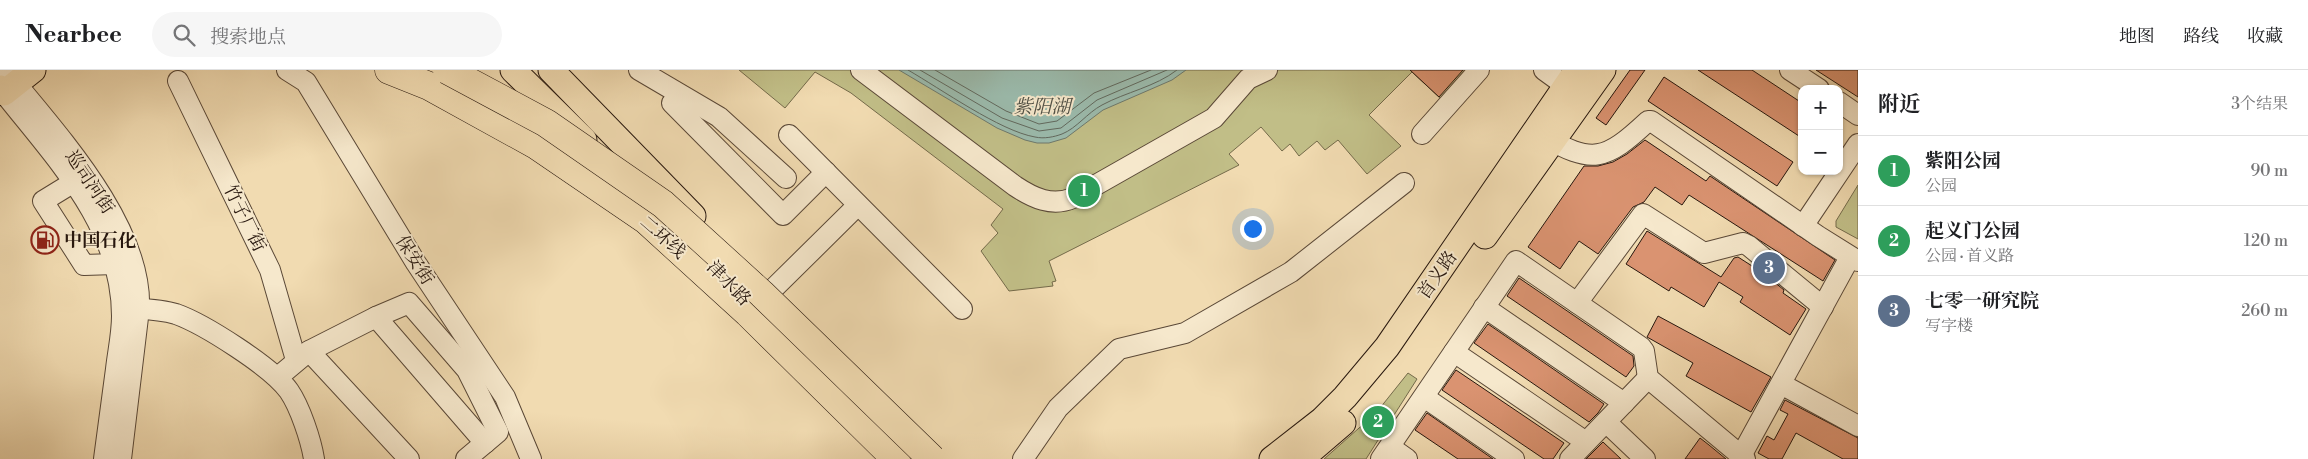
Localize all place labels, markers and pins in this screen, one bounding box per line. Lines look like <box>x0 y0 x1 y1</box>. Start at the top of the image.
pin: 1 <box>1068 172 1100 210</box>
fuel station icon: 中国石化 <box>30 225 60 255</box>
place label: 中国石化 <box>64 229 136 252</box>
pin: 3 <box>1753 249 1785 287</box>
pin: 2 <box>1362 403 1394 441</box>

